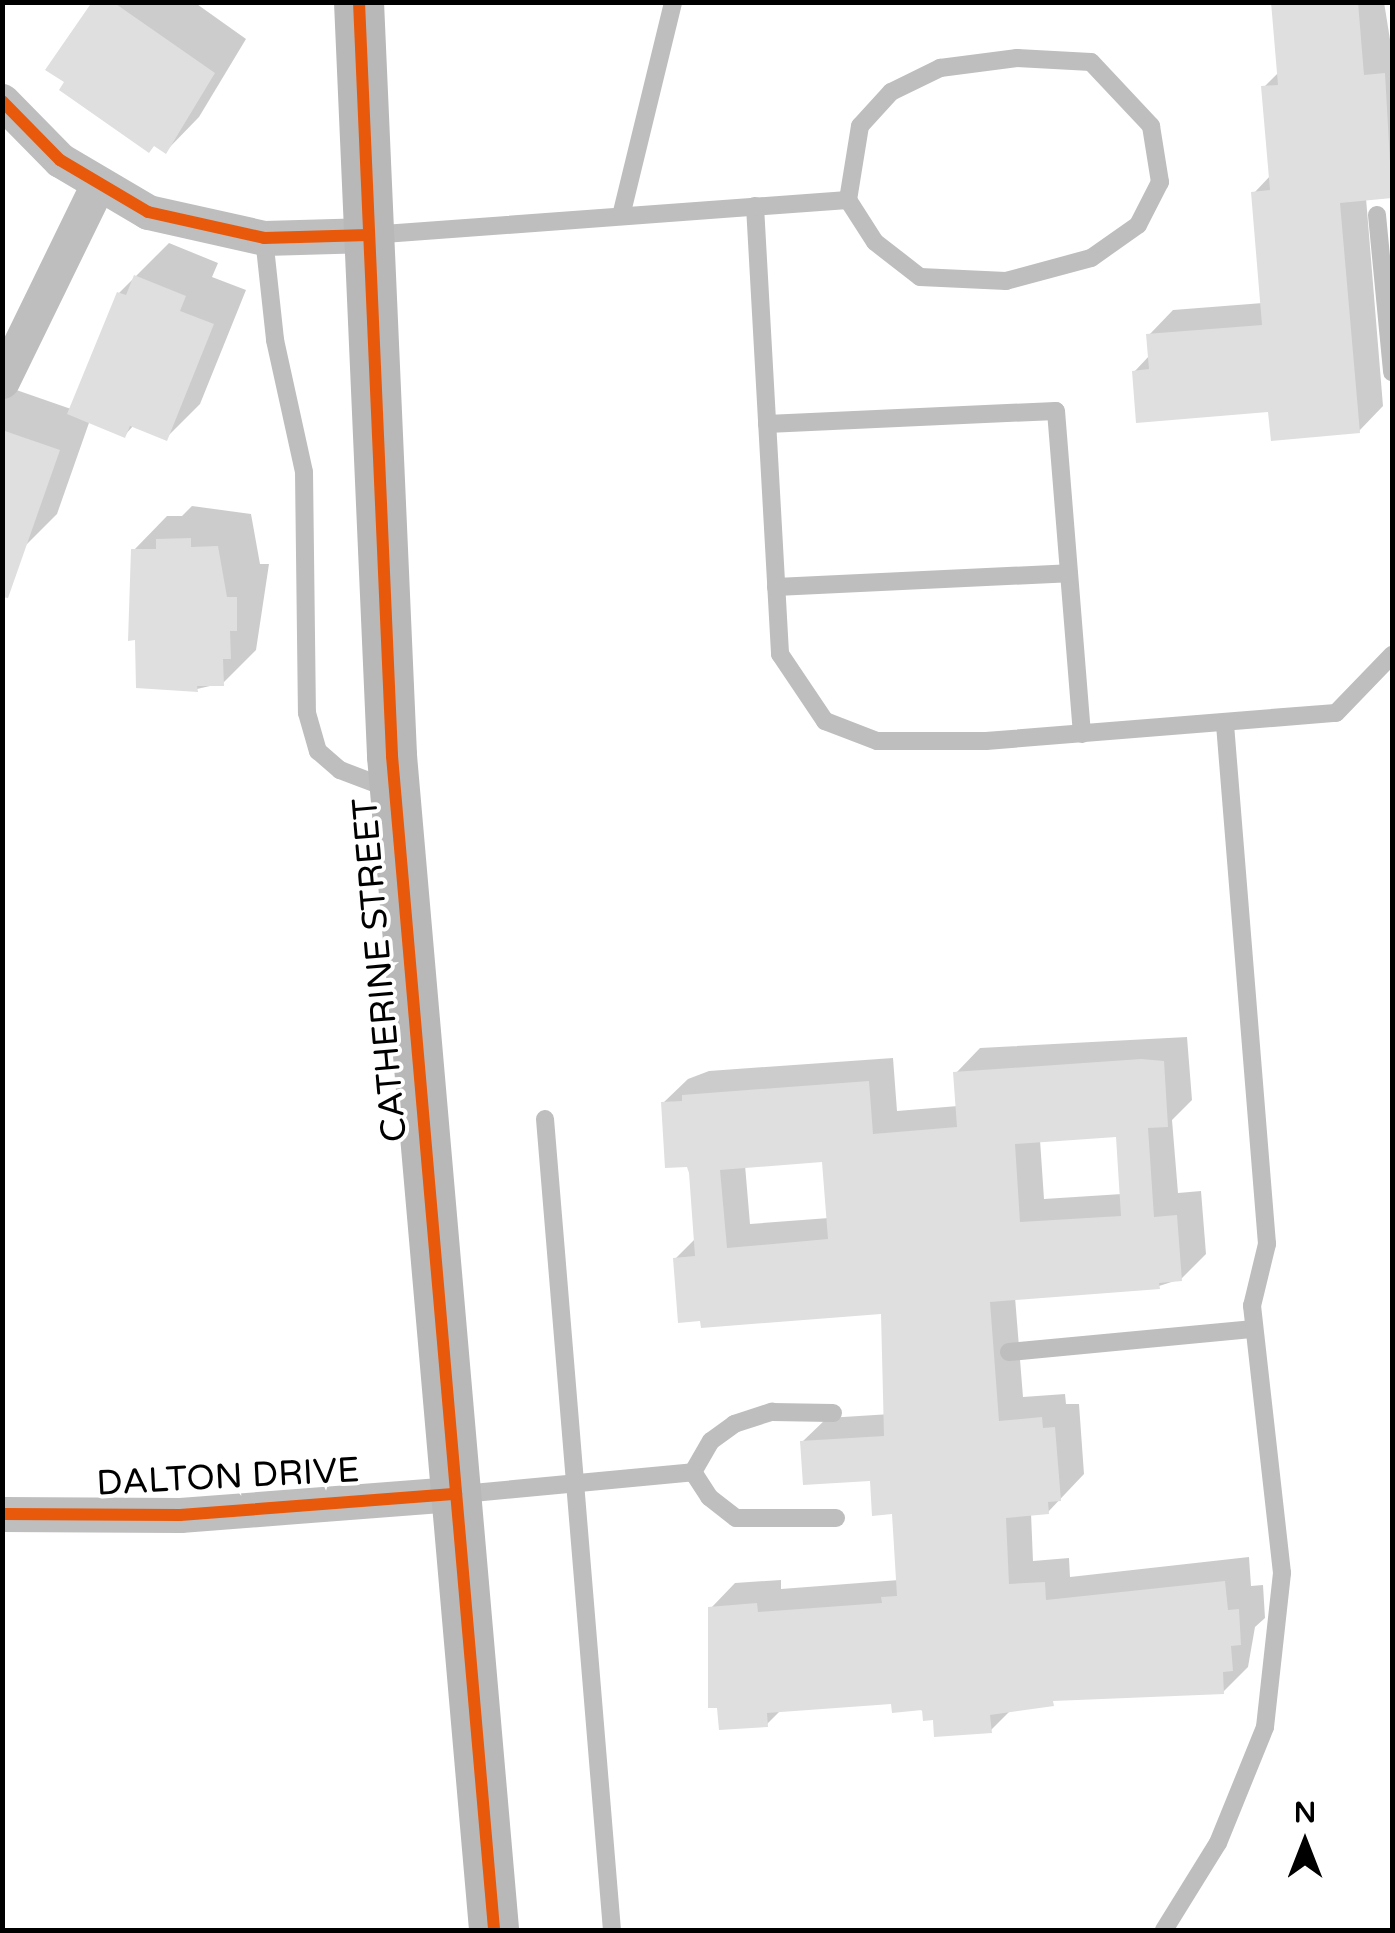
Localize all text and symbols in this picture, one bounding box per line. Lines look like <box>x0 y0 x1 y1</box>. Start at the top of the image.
street label: CATHERINE STREET <box>344 796 416 1144</box>
street label: DALTON DRIVE <box>95 1449 361 1505</box>
north arrow <box>1255 1793 1355 1893</box>
text: N <box>1294 1796 1316 1830</box>

